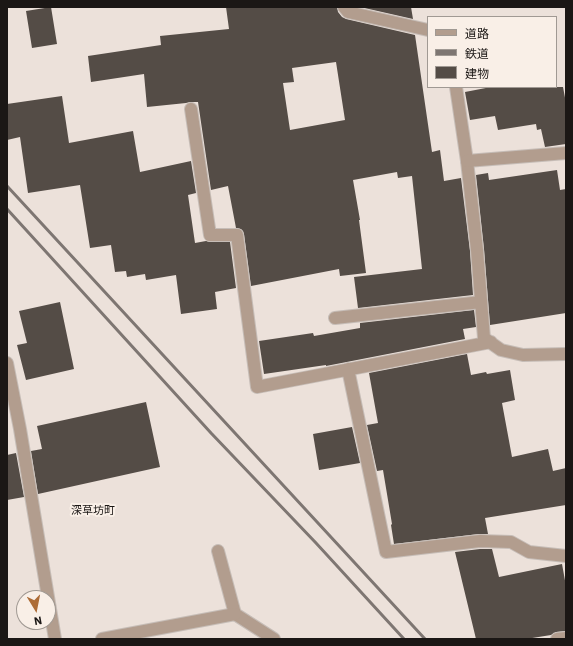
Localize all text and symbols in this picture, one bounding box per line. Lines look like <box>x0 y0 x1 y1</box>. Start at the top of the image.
legend <box>427 16 557 88</box>
text: 道路 <box>465 26 489 41</box>
text: 鉄道 <box>465 46 489 61</box>
text: 建物 <box>465 66 489 81</box>
district label: 深草坊町 <box>71 504 115 518</box>
north arrow <box>16 590 56 630</box>
text: N <box>33 613 43 628</box>

